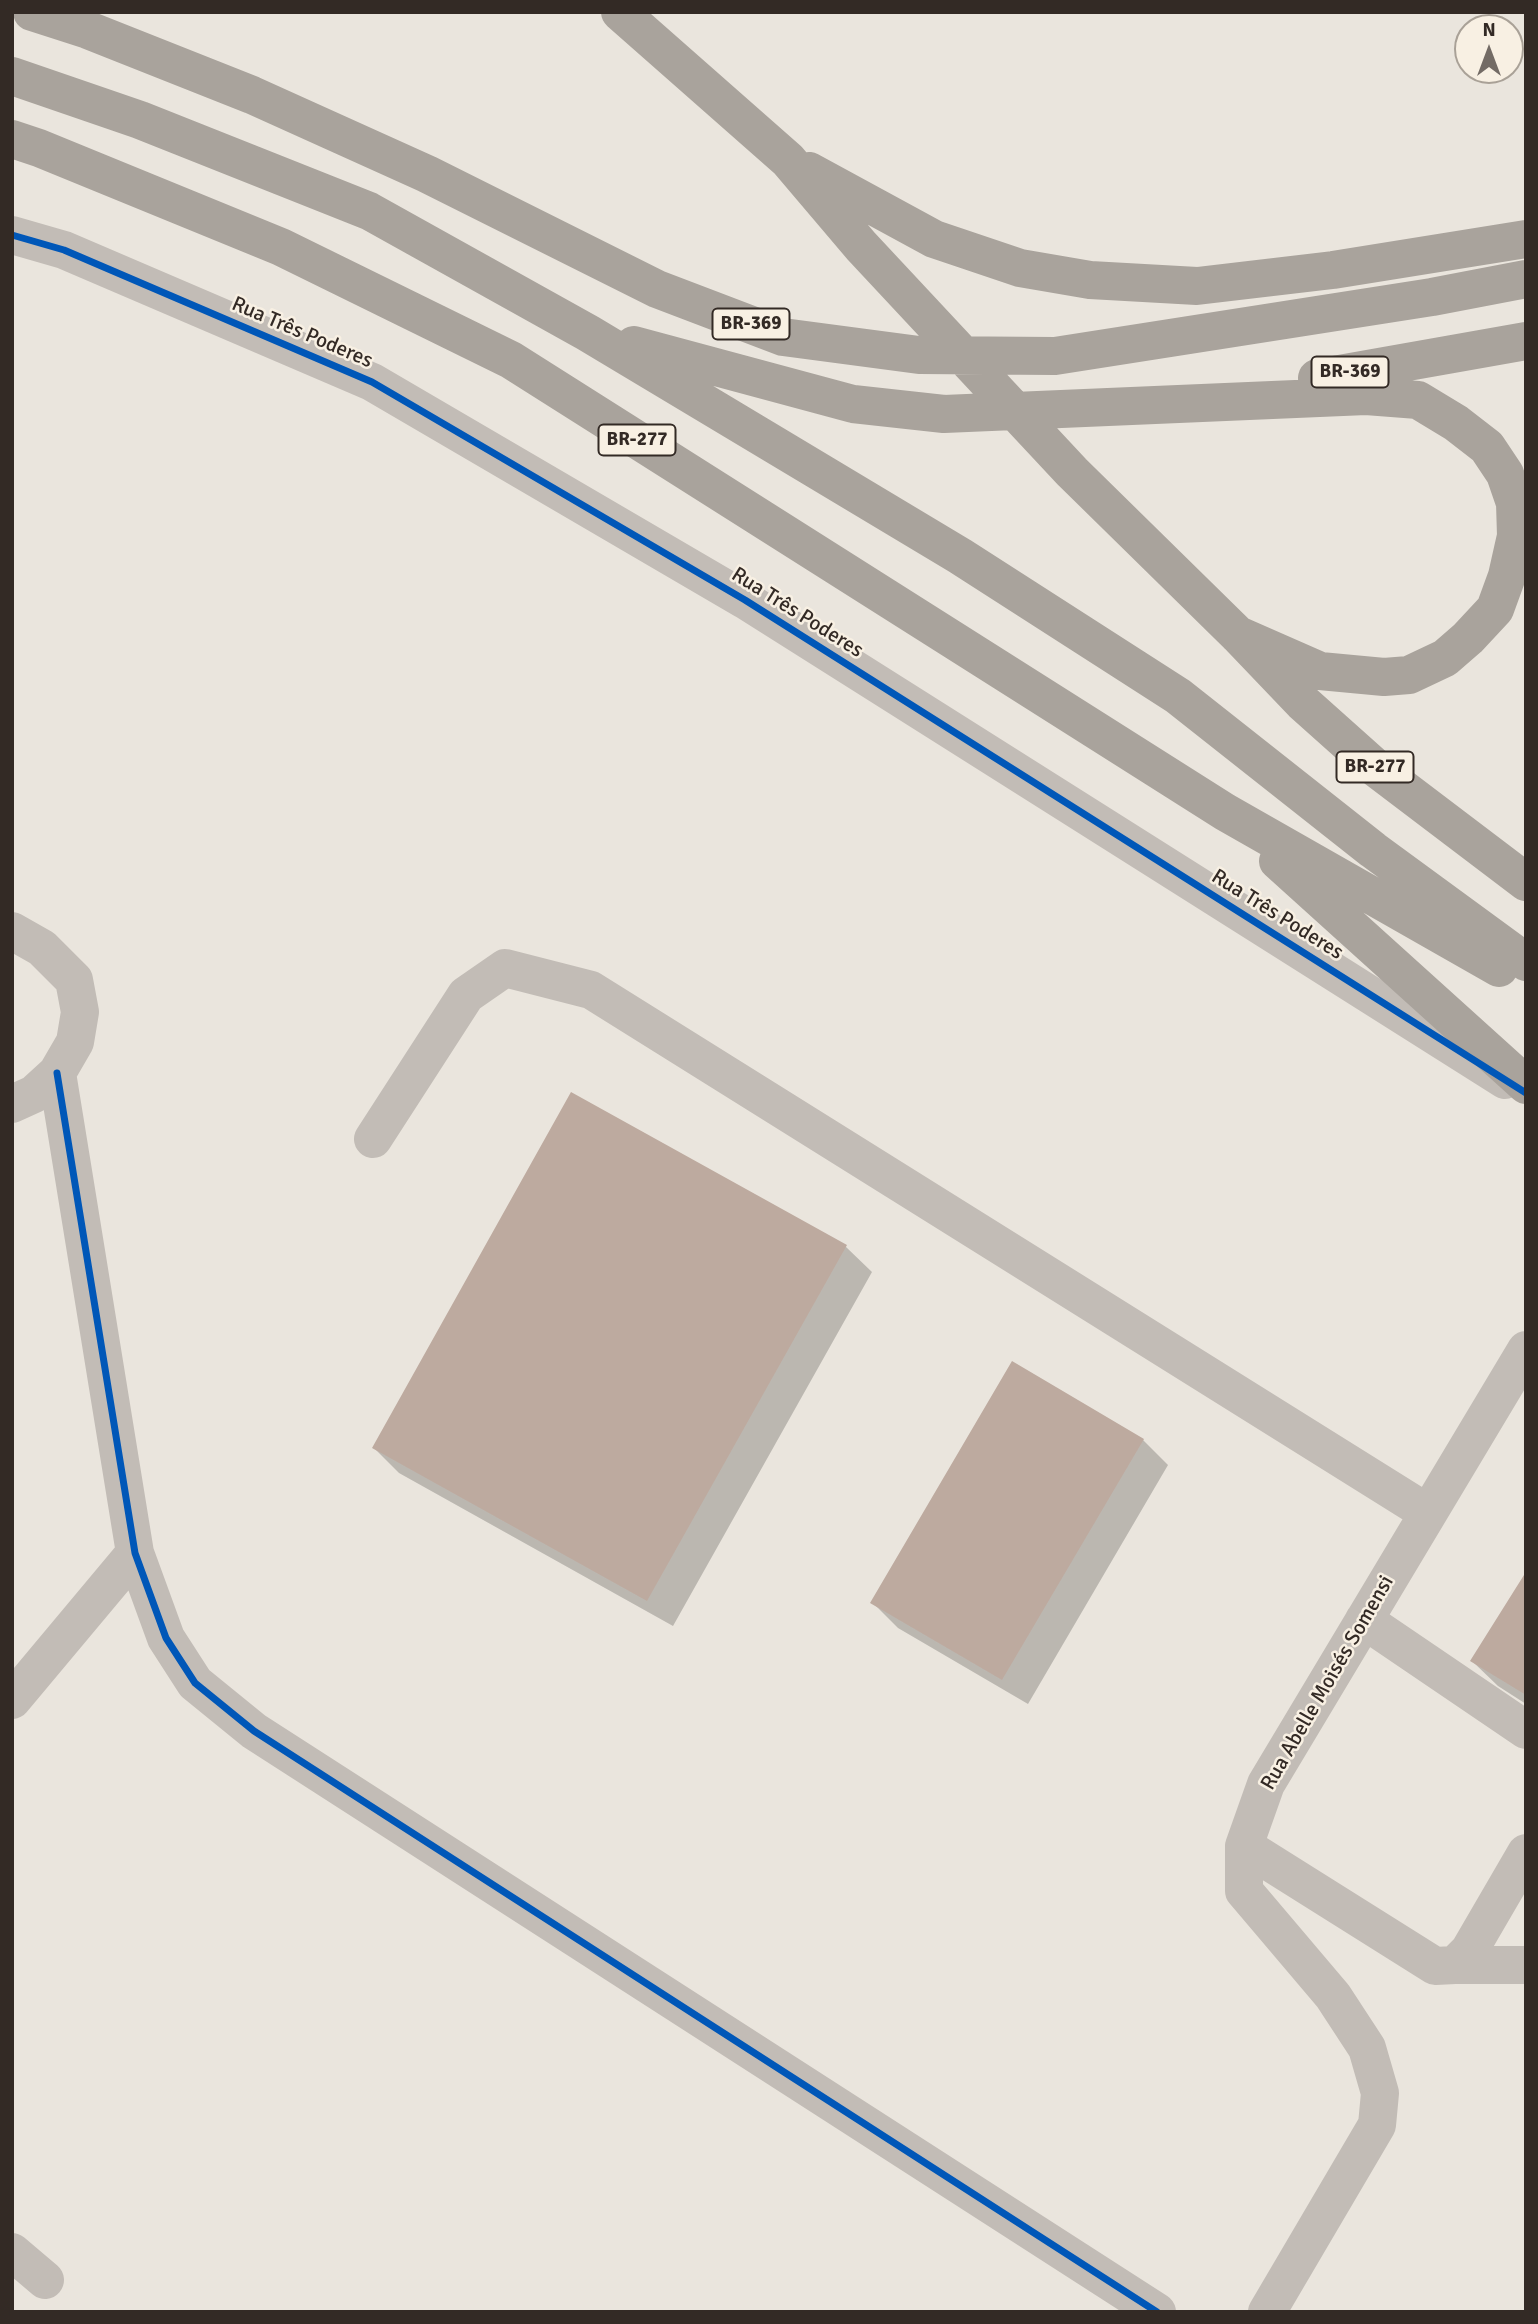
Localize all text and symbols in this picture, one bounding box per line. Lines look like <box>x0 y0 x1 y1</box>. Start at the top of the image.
north arrow <box>1454 14 1524 84</box>
text: N <box>1482 18 1496 42</box>
street label: Rua Três Poderes <box>228 292 376 374</box>
road number: BR-369 <box>712 308 790 340</box>
road number: BR-369 <box>1312 356 1388 388</box>
road number: BR-277 <box>598 424 676 456</box>
street label: Rua Três Poderes <box>726 562 868 664</box>
road number: BR-277 <box>1336 752 1414 782</box>
street label: Rua Três Poderes <box>1206 864 1348 966</box>
street label: Rua Abelle Moisés Somensi <box>1256 1571 1400 1795</box>

